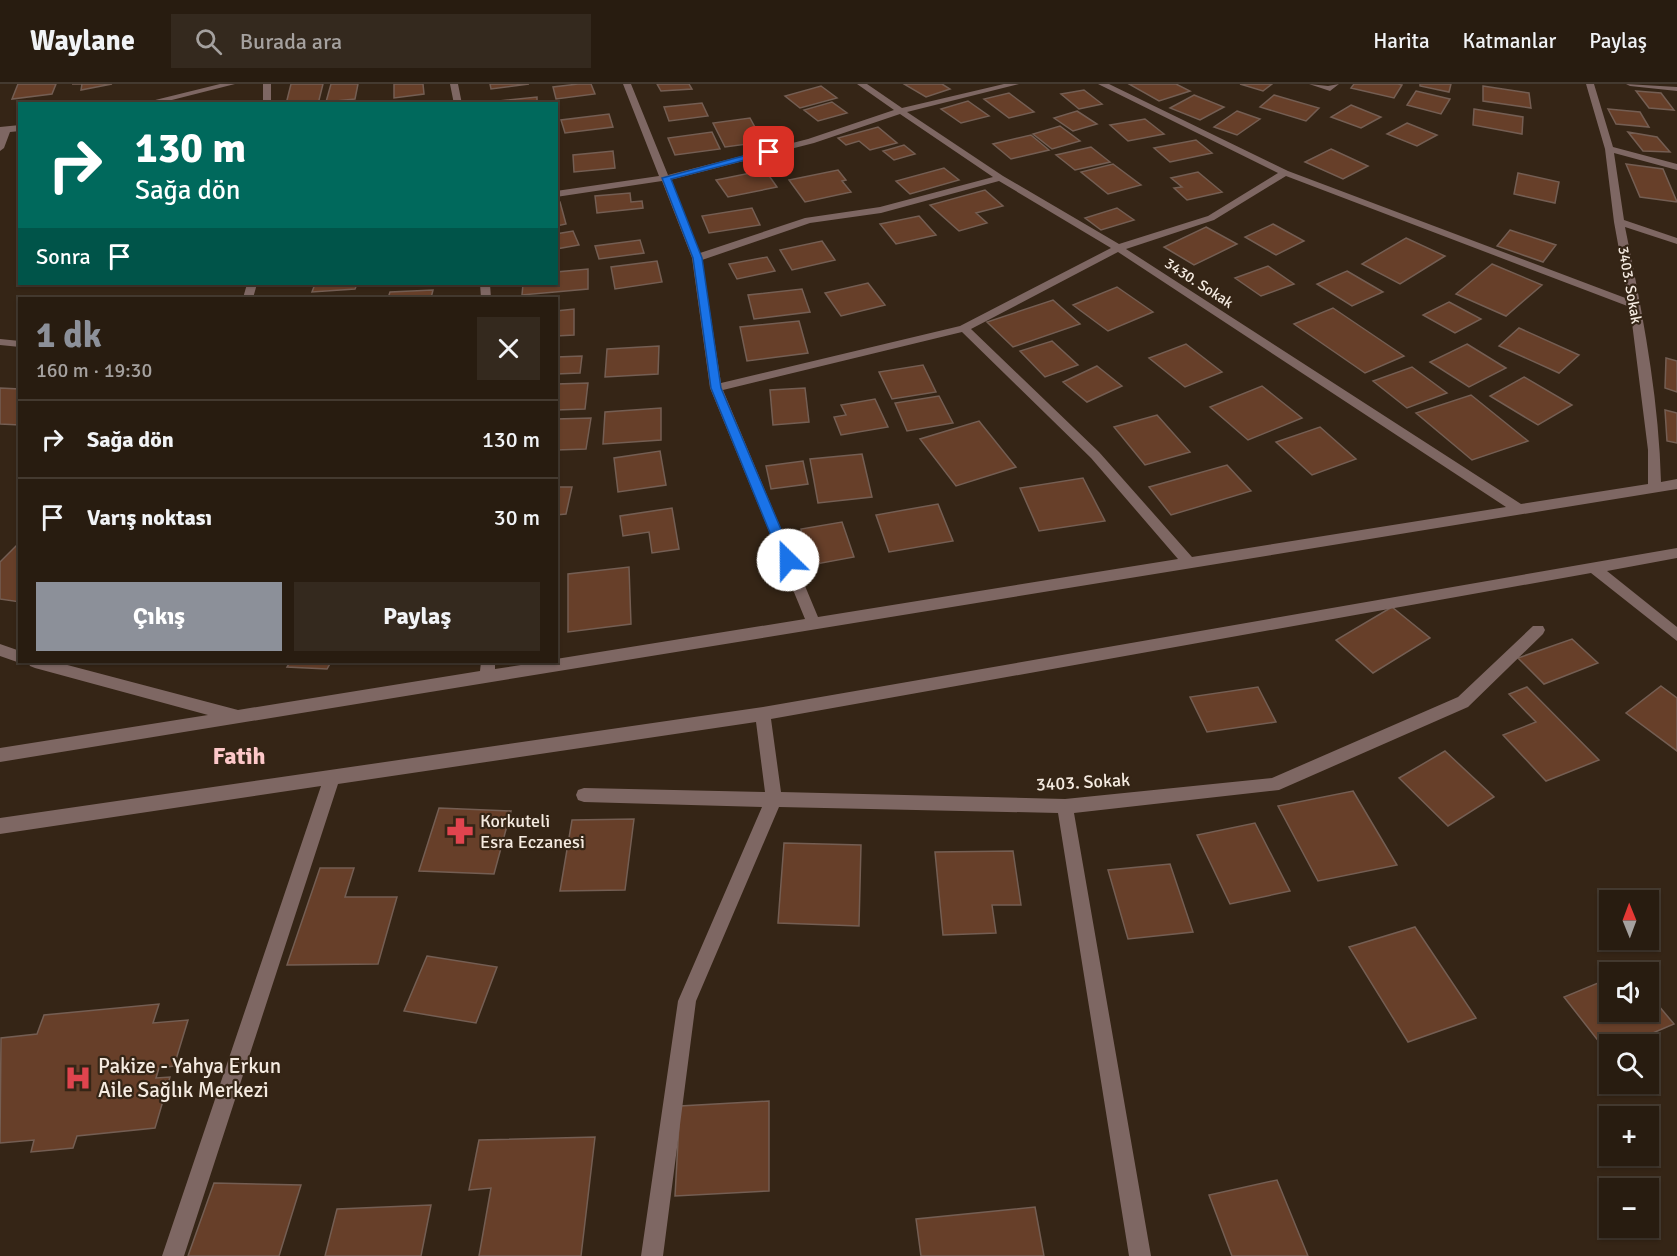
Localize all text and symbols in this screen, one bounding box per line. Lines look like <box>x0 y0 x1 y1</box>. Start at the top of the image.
search box <box>171 14 591 68</box>
text: Waylane <box>30 24 135 58</box>
icon: search <box>192 25 225 58</box>
text: Burada ara <box>240 28 342 55</box>
text: Harita <box>1373 28 1430 54</box>
text: Katmanlar <box>1463 28 1556 54</box>
text: Paylaş <box>1589 28 1647 54</box>
text: 130 m <box>135 123 246 174</box>
icon: right <box>36 126 114 204</box>
pin <box>743 126 794 177</box>
icon: arrive <box>752 135 785 168</box>
text: Sağa dön <box>135 174 241 207</box>
icon: arrive <box>103 240 136 273</box>
text: Sonra <box>36 243 91 270</box>
street label: 3403. Sokak <box>1614 245 1646 326</box>
street label: 3430. Sokak <box>1161 254 1237 312</box>
text: 1 dk <box>36 313 102 358</box>
button: close <box>477 317 540 380</box>
text: 160 m · 19:30 <box>36 358 152 383</box>
icon: right <box>36 423 69 456</box>
text: Sağa dön <box>87 426 174 453</box>
text: 130 m <box>482 426 540 453</box>
icon: arrive <box>36 501 69 534</box>
text: Varış noktası <box>87 504 212 531</box>
text: 30 m <box>494 504 540 531</box>
position arrow <box>756 528 820 592</box>
button: Çıkış <box>36 582 282 651</box>
button: Paylaş <box>294 582 540 651</box>
district label: Fatih <box>212 741 266 771</box>
street label: 3403. Sokak <box>1035 769 1131 795</box>
place label: Korkuteli Esra Eczanesi <box>480 810 585 853</box>
pharmacy icon: Korkuteli Esra Eczanesi <box>445 816 475 846</box>
north arrow <box>1599 890 1659 950</box>
map controls <box>1599 890 1659 1238</box>
button: sound <box>1599 962 1659 1022</box>
button: search <box>1599 1034 1659 1094</box>
place label: Pakize - Yahya Erkun Aile Sağlık Merkezi <box>98 1053 281 1103</box>
hospital icon: Pakize - Yahya Erkun Aile Sağlık Merkezi <box>63 1063 93 1093</box>
button: + <box>1599 1106 1659 1166</box>
button: − <box>1599 1178 1659 1238</box>

